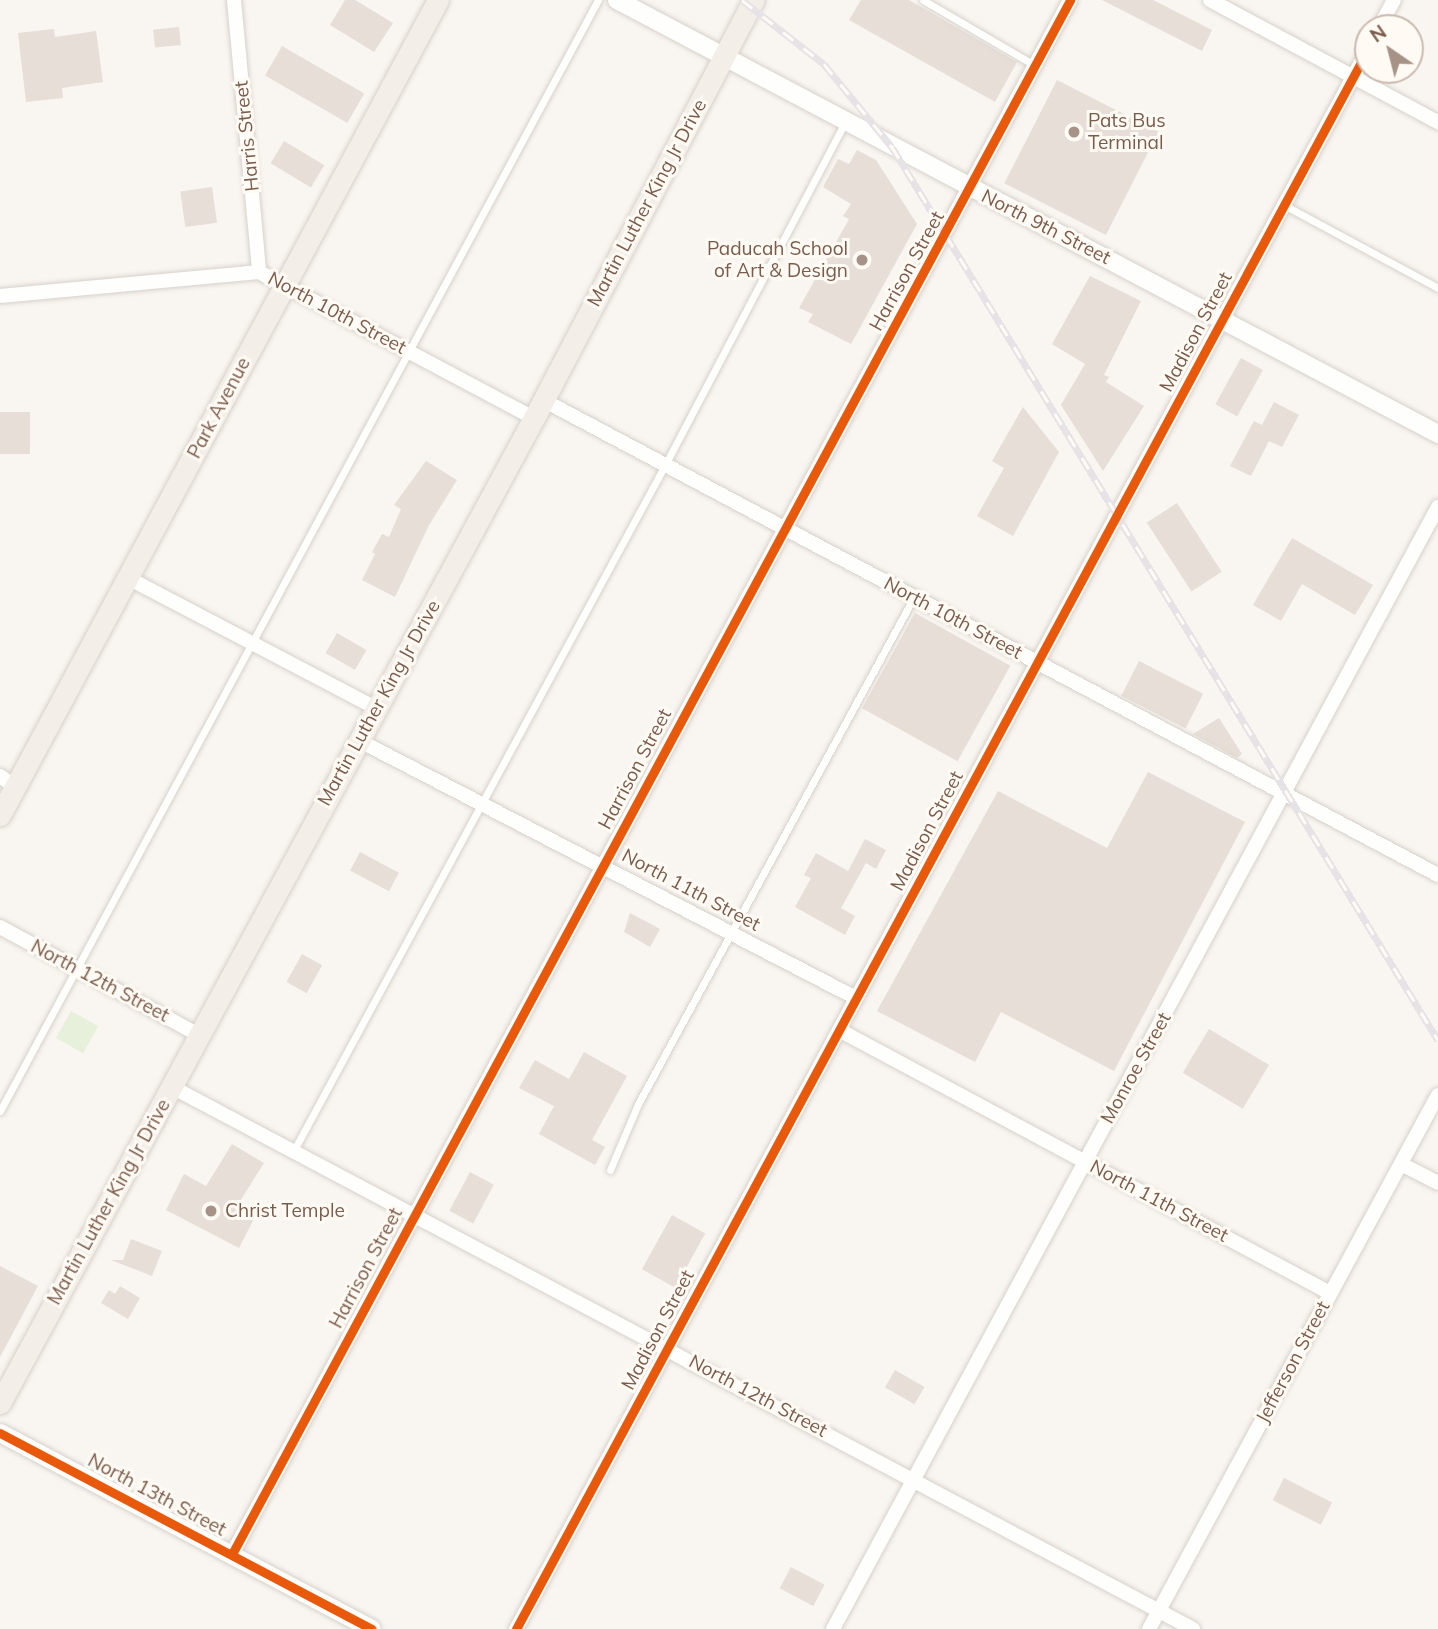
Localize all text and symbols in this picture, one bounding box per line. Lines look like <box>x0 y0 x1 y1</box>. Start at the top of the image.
north arrow <box>1354 14 1424 84</box>
text: N <box>1365 19 1391 47</box>
street label: Harris Street <box>230 80 264 192</box>
street label: Martin Luther King Jr Drive <box>583 95 711 311</box>
place label: Pats Bus Terminal <box>1088 110 1166 154</box>
marker: Pats Bus Terminal <box>1066 124 1082 140</box>
street label: North 9th Street <box>978 185 1114 269</box>
street label: Harrison Street <box>865 207 949 335</box>
place label: Paducah School of Art & Design <box>707 238 848 282</box>
marker: Paducah School of Art & Design <box>854 252 870 268</box>
street label: North 10th Street <box>264 267 410 359</box>
street label: Madison Street <box>1155 268 1237 396</box>
street label: Park Avenue <box>183 354 255 462</box>
street label: North 10th Street <box>880 572 1026 664</box>
street label: Martin Luther King Jr Drive <box>313 596 445 810</box>
street label: Harrison Street <box>594 705 676 833</box>
street label: Madison Street <box>886 767 968 895</box>
street label: North 11th Street <box>618 844 764 936</box>
street label: North 12th Street <box>27 935 173 1027</box>
street label: Monroe Street <box>1096 1008 1176 1128</box>
street label: Martin Luther King Jr Drive <box>43 1095 175 1309</box>
street label: North 11th Street <box>1086 1155 1232 1247</box>
place label: Christ Temple <box>225 1200 345 1222</box>
marker: Christ Temple <box>203 1203 219 1219</box>
street label: Harrison Street <box>325 1204 407 1332</box>
street label: Madison Street <box>617 1266 699 1394</box>
street label: Jefferson Street <box>1251 1297 1335 1427</box>
street label: North 12th Street <box>685 1350 831 1442</box>
street label: North 13th Street <box>84 1449 230 1541</box>

